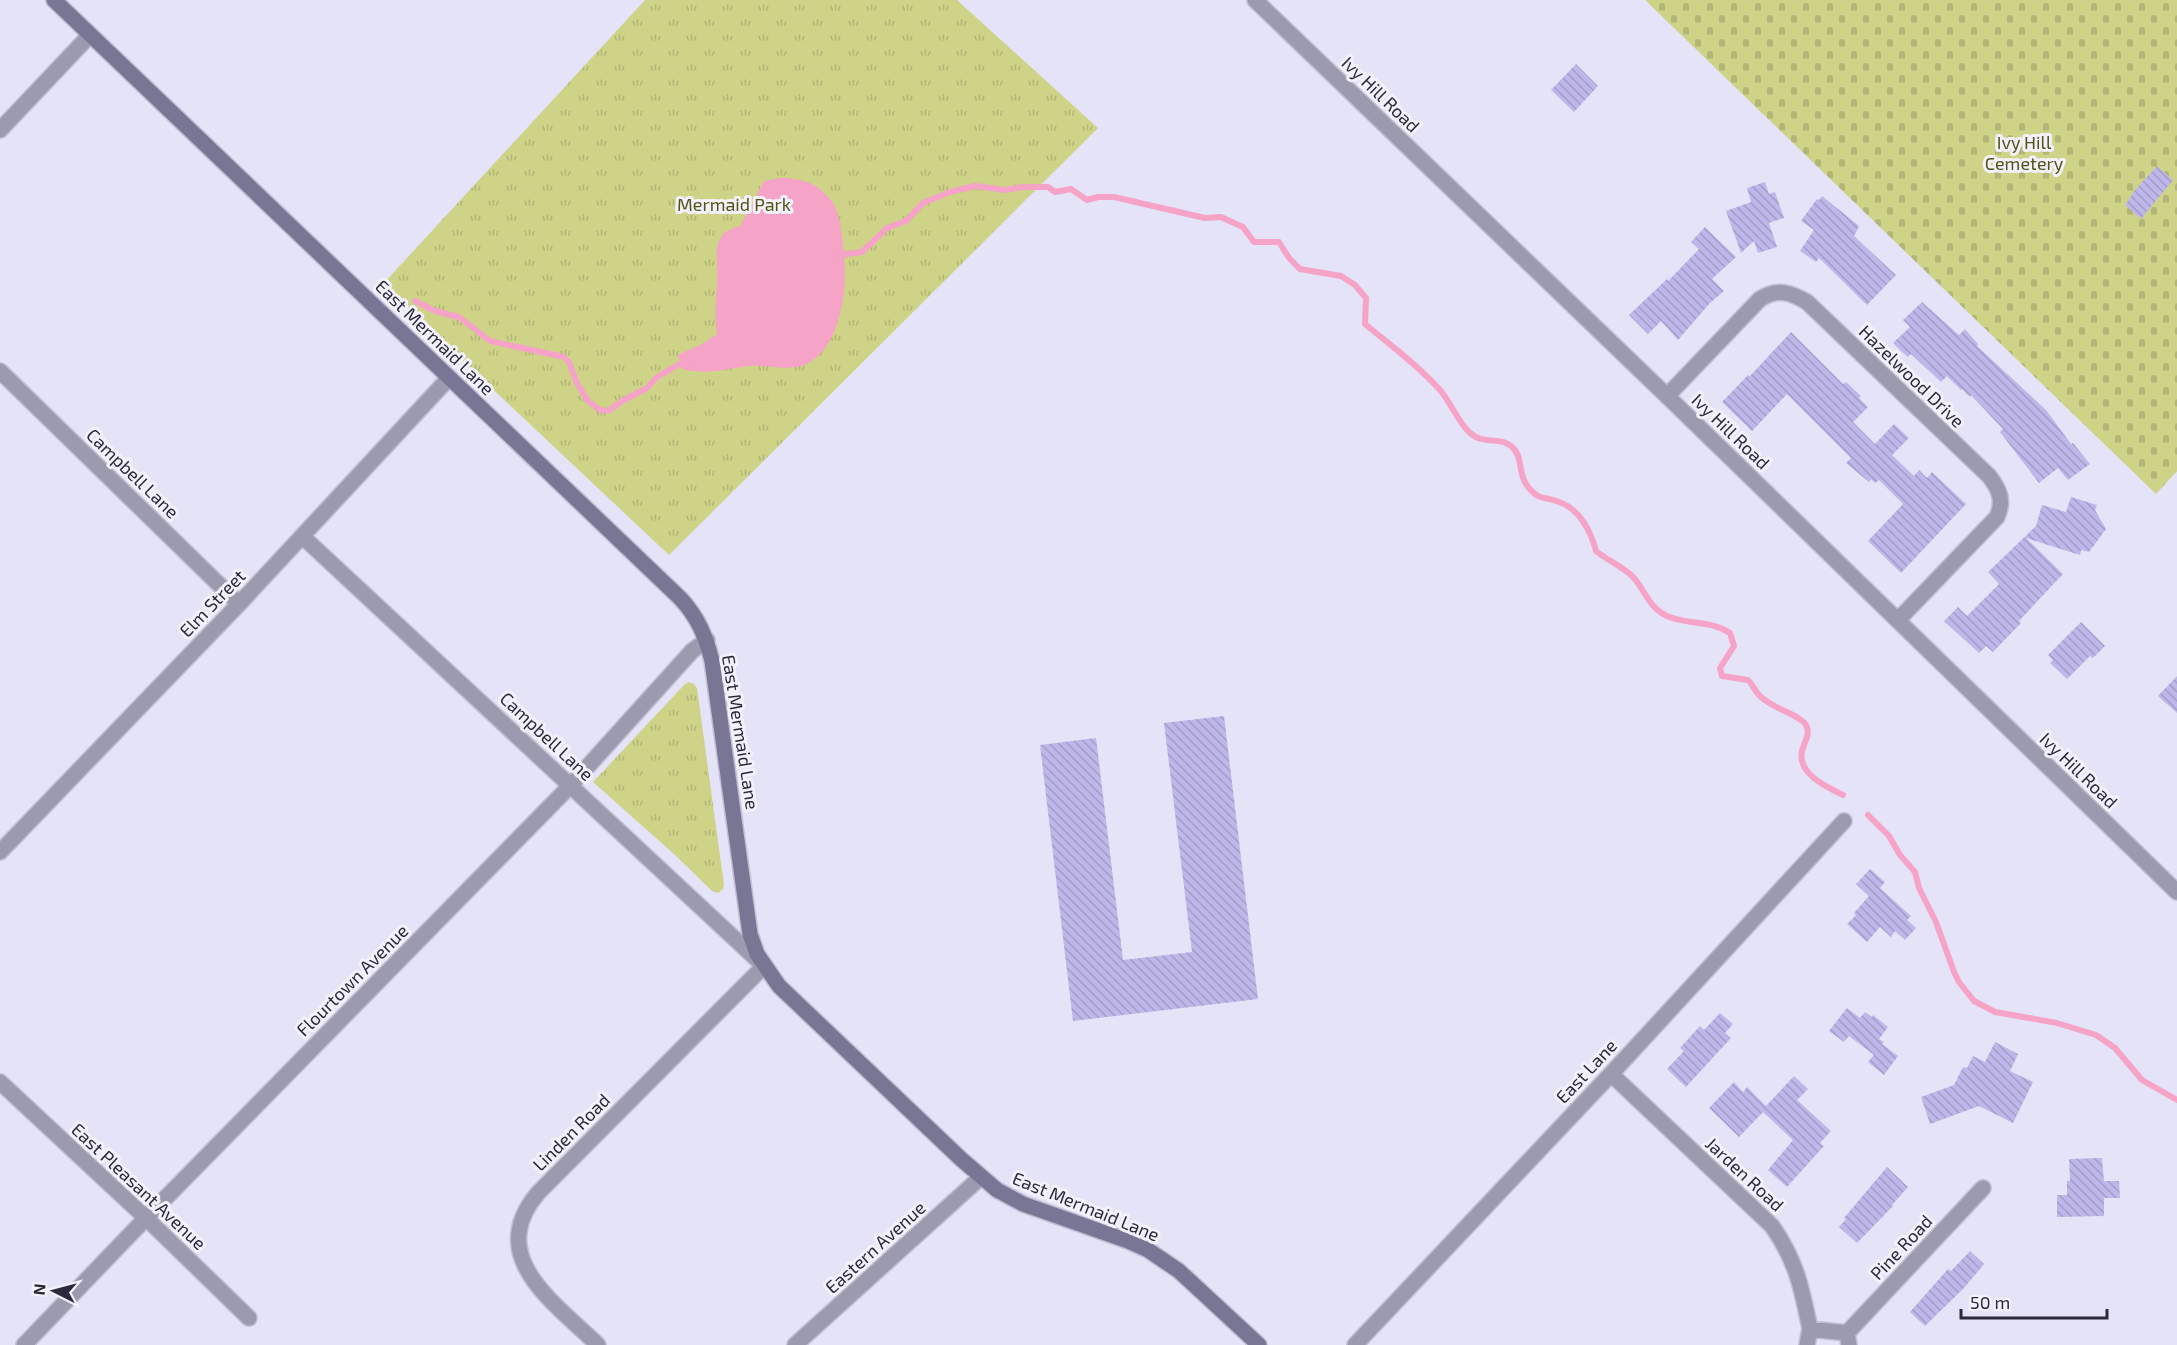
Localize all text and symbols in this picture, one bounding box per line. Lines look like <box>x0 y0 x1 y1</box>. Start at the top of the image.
street label: Ivy Hill Road <box>1338 51 1424 137</box>
park label: Ivy Hill Cemetery <box>1985 131 2064 174</box>
park label: Mermaid Park <box>677 193 791 215</box>
street label: East Mermaid Lane <box>371 275 499 399</box>
street label: Hazelwood Drive <box>1855 320 1969 432</box>
street label: Ivy Hill Road <box>1688 388 1774 474</box>
street label: Campbell Lane <box>82 423 184 523</box>
street label: Elm Street <box>174 565 250 641</box>
street label: East Mermaid Lane <box>718 653 764 811</box>
street label: Campbell Lane <box>496 687 598 785</box>
street label: Ivy Hill Road <box>2036 727 2122 813</box>
street label: Flourtown Avenue <box>292 920 412 1040</box>
street label: East Lane <box>1551 1035 1621 1107</box>
street label: Linden Road <box>528 1089 614 1175</box>
street label: East Pleasant Avenue <box>67 1118 211 1254</box>
street label: Jarden Road <box>1701 1132 1789 1216</box>
street label: East Mermaid Lane <box>1009 1167 1163 1245</box>
street label: Eastern Avenue <box>820 1196 930 1298</box>
street label: Pine Road <box>1865 1210 1937 1284</box>
north arrow <box>24 1261 84 1321</box>
scale bar <box>1961 1282 2106 1320</box>
text: N <box>29 1283 49 1296</box>
text: 50 m <box>1970 1291 2010 1313</box>

